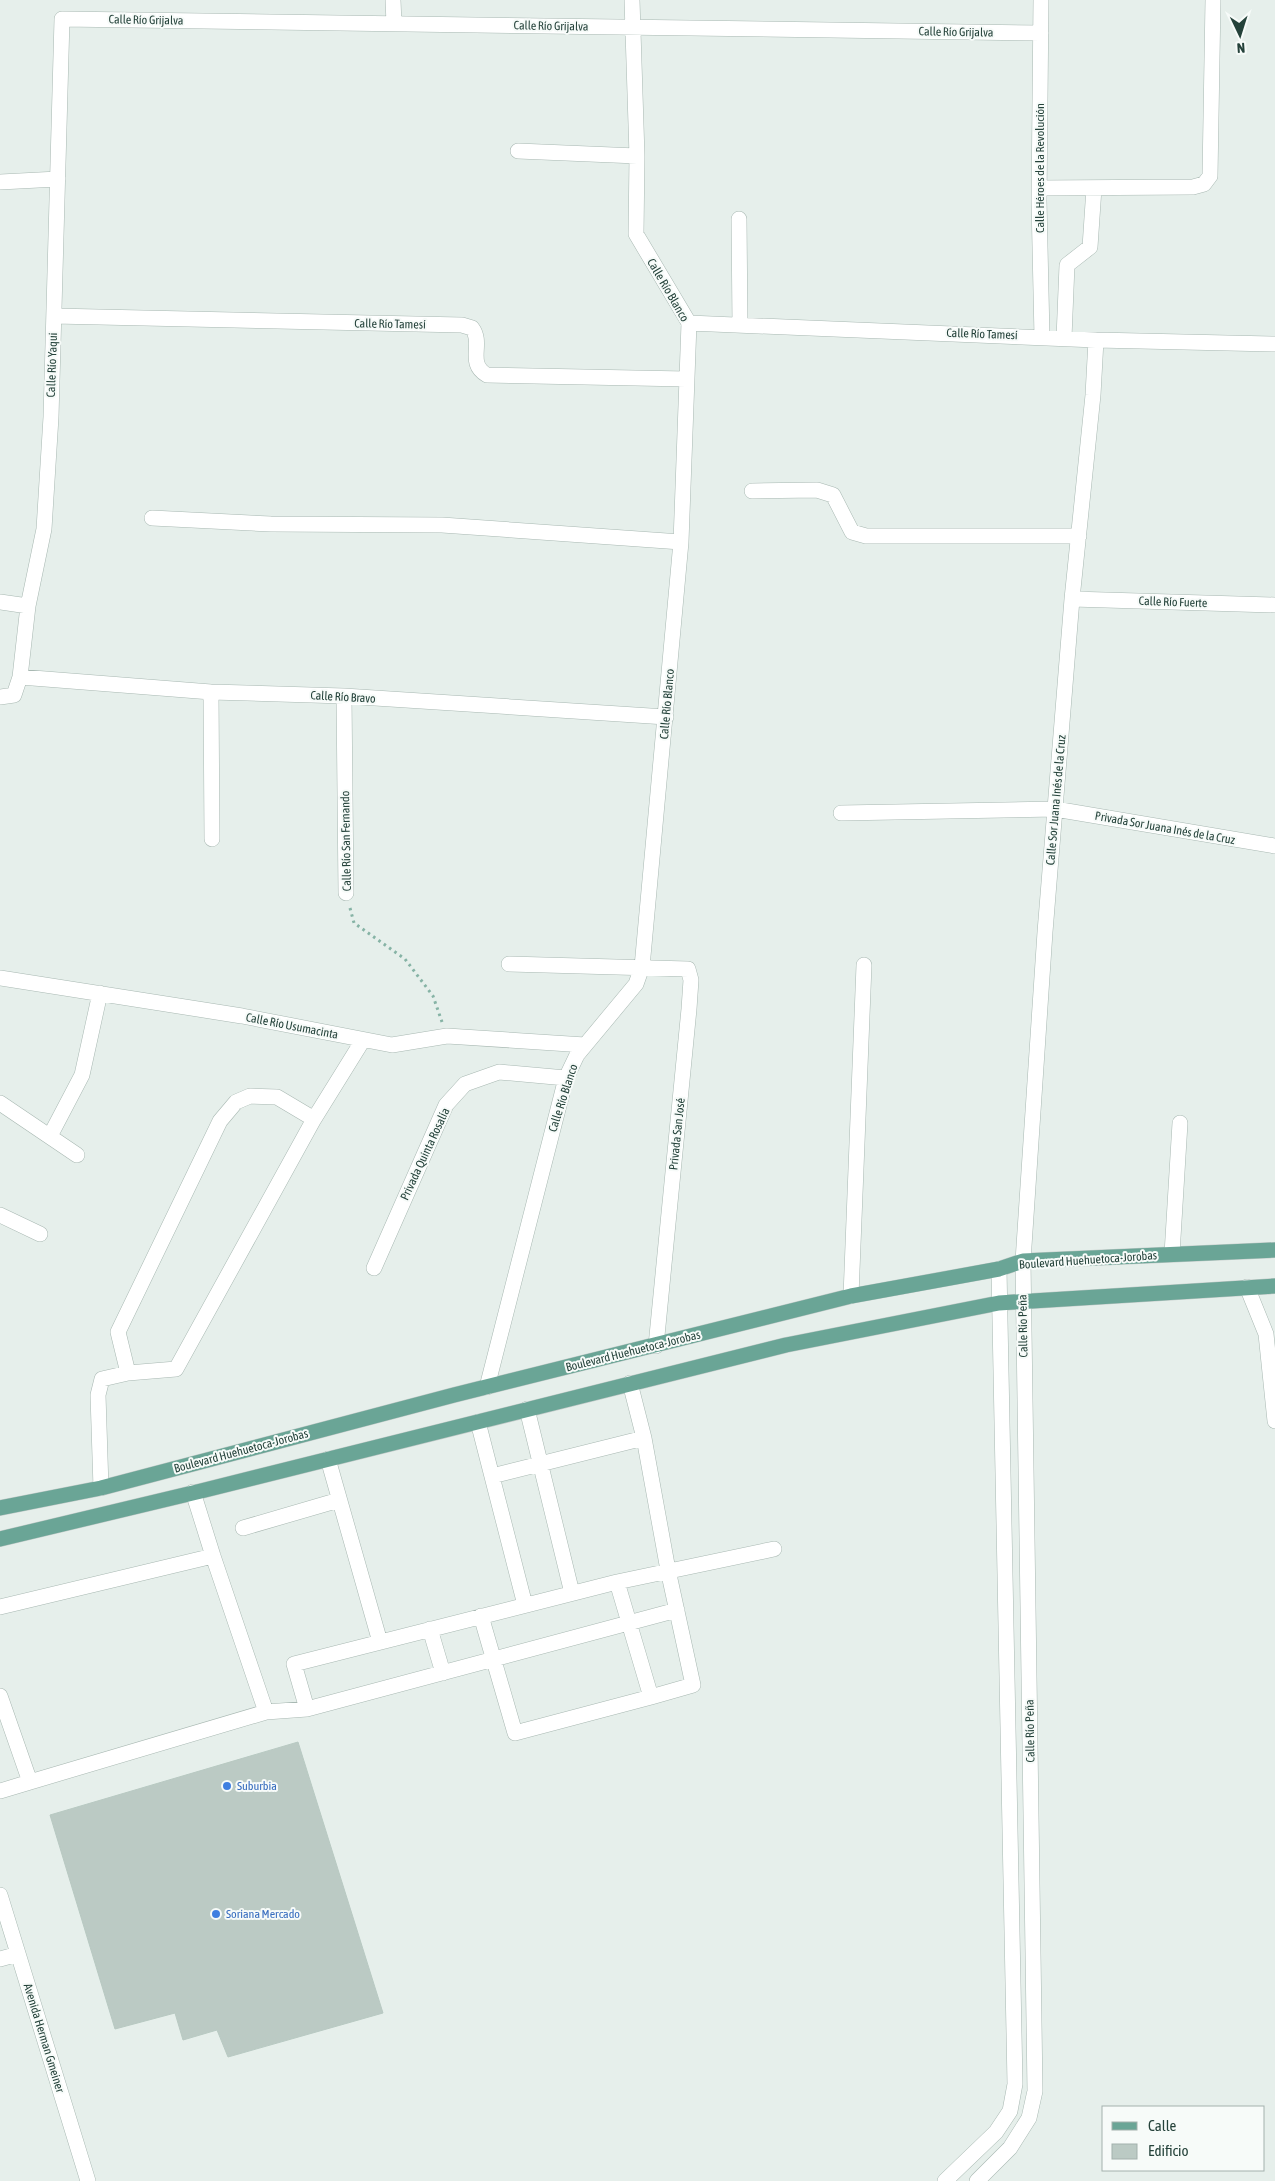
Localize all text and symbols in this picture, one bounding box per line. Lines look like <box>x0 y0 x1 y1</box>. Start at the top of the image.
north arrow <box>1215 10 1265 60</box>
street label: Calle Río Grijalva <box>108 12 184 28</box>
street label: Calle Río Grijalva <box>513 18 589 34</box>
street label: Calle Río Grijalva <box>918 24 994 40</box>
text: N <box>1236 40 1246 56</box>
street label: Calle Héroes de la Revolución <box>1033 103 1047 233</box>
street label: Calle Río Blanco <box>644 256 692 324</box>
street label: Calle Río Tamesí <box>354 316 426 332</box>
street label: Calle Río Tamesí <box>946 326 1018 342</box>
street label: Calle Río Yaqui <box>44 332 60 398</box>
street label: Calle Río Fuerte <box>1139 594 1207 610</box>
street label: Calle Río Blanco <box>657 668 677 740</box>
street label: Calle Río Bravo <box>310 688 376 706</box>
street label: Calle Sor Juana Inés de la Cruz <box>1043 734 1069 866</box>
street label: Calle Río San Fernando <box>338 790 354 891</box>
street label: Privada Sor Juana Inés de la Cruz <box>1094 809 1237 847</box>
street label: Calle Río Usumacinta <box>245 1010 339 1042</box>
street label: Calle Río Blanco <box>545 1062 581 1134</box>
street label: Privada San José <box>666 1097 688 1171</box>
street label: Privada Quinta Rosalía <box>397 1105 453 1203</box>
street label: Boulevard Huehuetoca-Jorobas <box>1019 1248 1157 1272</box>
street label: Calle Río Peña <box>1015 1294 1031 1358</box>
street label: Boulevard Huehuetoca-Jorobas <box>564 1327 702 1375</box>
street label: Boulevard Huehuetoca-Jorobas <box>172 1426 310 1476</box>
street label: Calle Río Peña <box>1022 1699 1038 1763</box>
place label: Suburbia <box>237 1779 277 1793</box>
marker: Suburbia <box>221 1780 233 1792</box>
place label: Soriana Mercado <box>226 1907 300 1921</box>
marker: Soriana Mercado <box>210 1908 222 1920</box>
street label: Avenida Herman Gmeiner <box>21 1982 67 2095</box>
legend <box>1102 2106 1265 2171</box>
text: Calle <box>1148 2117 1177 2134</box>
text: Edificio <box>1148 2142 1189 2159</box>

